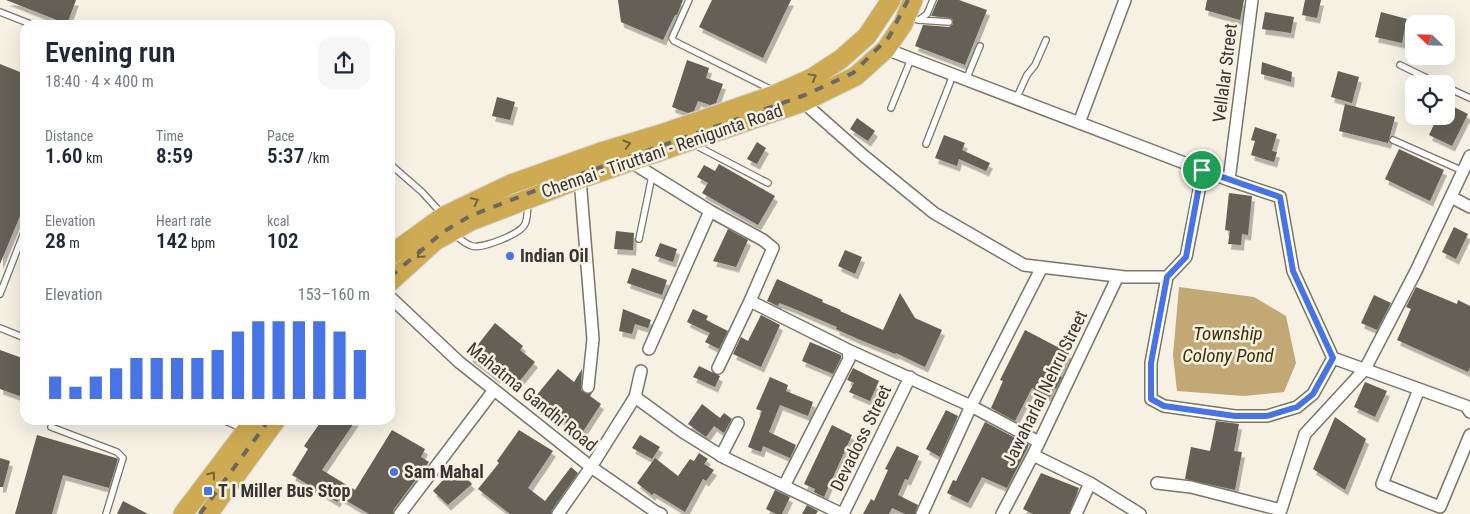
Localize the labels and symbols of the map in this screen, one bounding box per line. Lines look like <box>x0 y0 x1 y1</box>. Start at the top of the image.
north arrow <box>1405 15 1455 65</box>
street label: Vellalar Street <box>1208 22 1241 124</box>
one-way arrow <box>807 73 816 83</box>
street label: Chennai - Tiruttani - Renigunta Road <box>538 99 785 202</box>
one-way arrow <box>623 139 631 149</box>
pin <box>1181 149 1223 191</box>
one-way arrow <box>470 197 479 207</box>
place label: Indian Oil <box>520 245 589 266</box>
one-way arrow <box>416 249 425 258</box>
marker: Indian Oil <box>504 250 516 262</box>
street label: Jawaharlal Nehru Street <box>998 307 1091 469</box>
water label: Township Colony Pond <box>1182 322 1275 367</box>
street label: Mahatma Gandhi Road <box>463 338 602 455</box>
street label: Devadoss Street <box>826 381 895 494</box>
place label: Sam Mahal <box>404 461 484 482</box>
marker: Sam Mahal <box>388 466 400 478</box>
one-way arrow <box>207 472 215 481</box>
place label: T I Miller Bus Stop <box>218 480 351 501</box>
marker: T I Miller Bus Stop <box>202 485 214 497</box>

